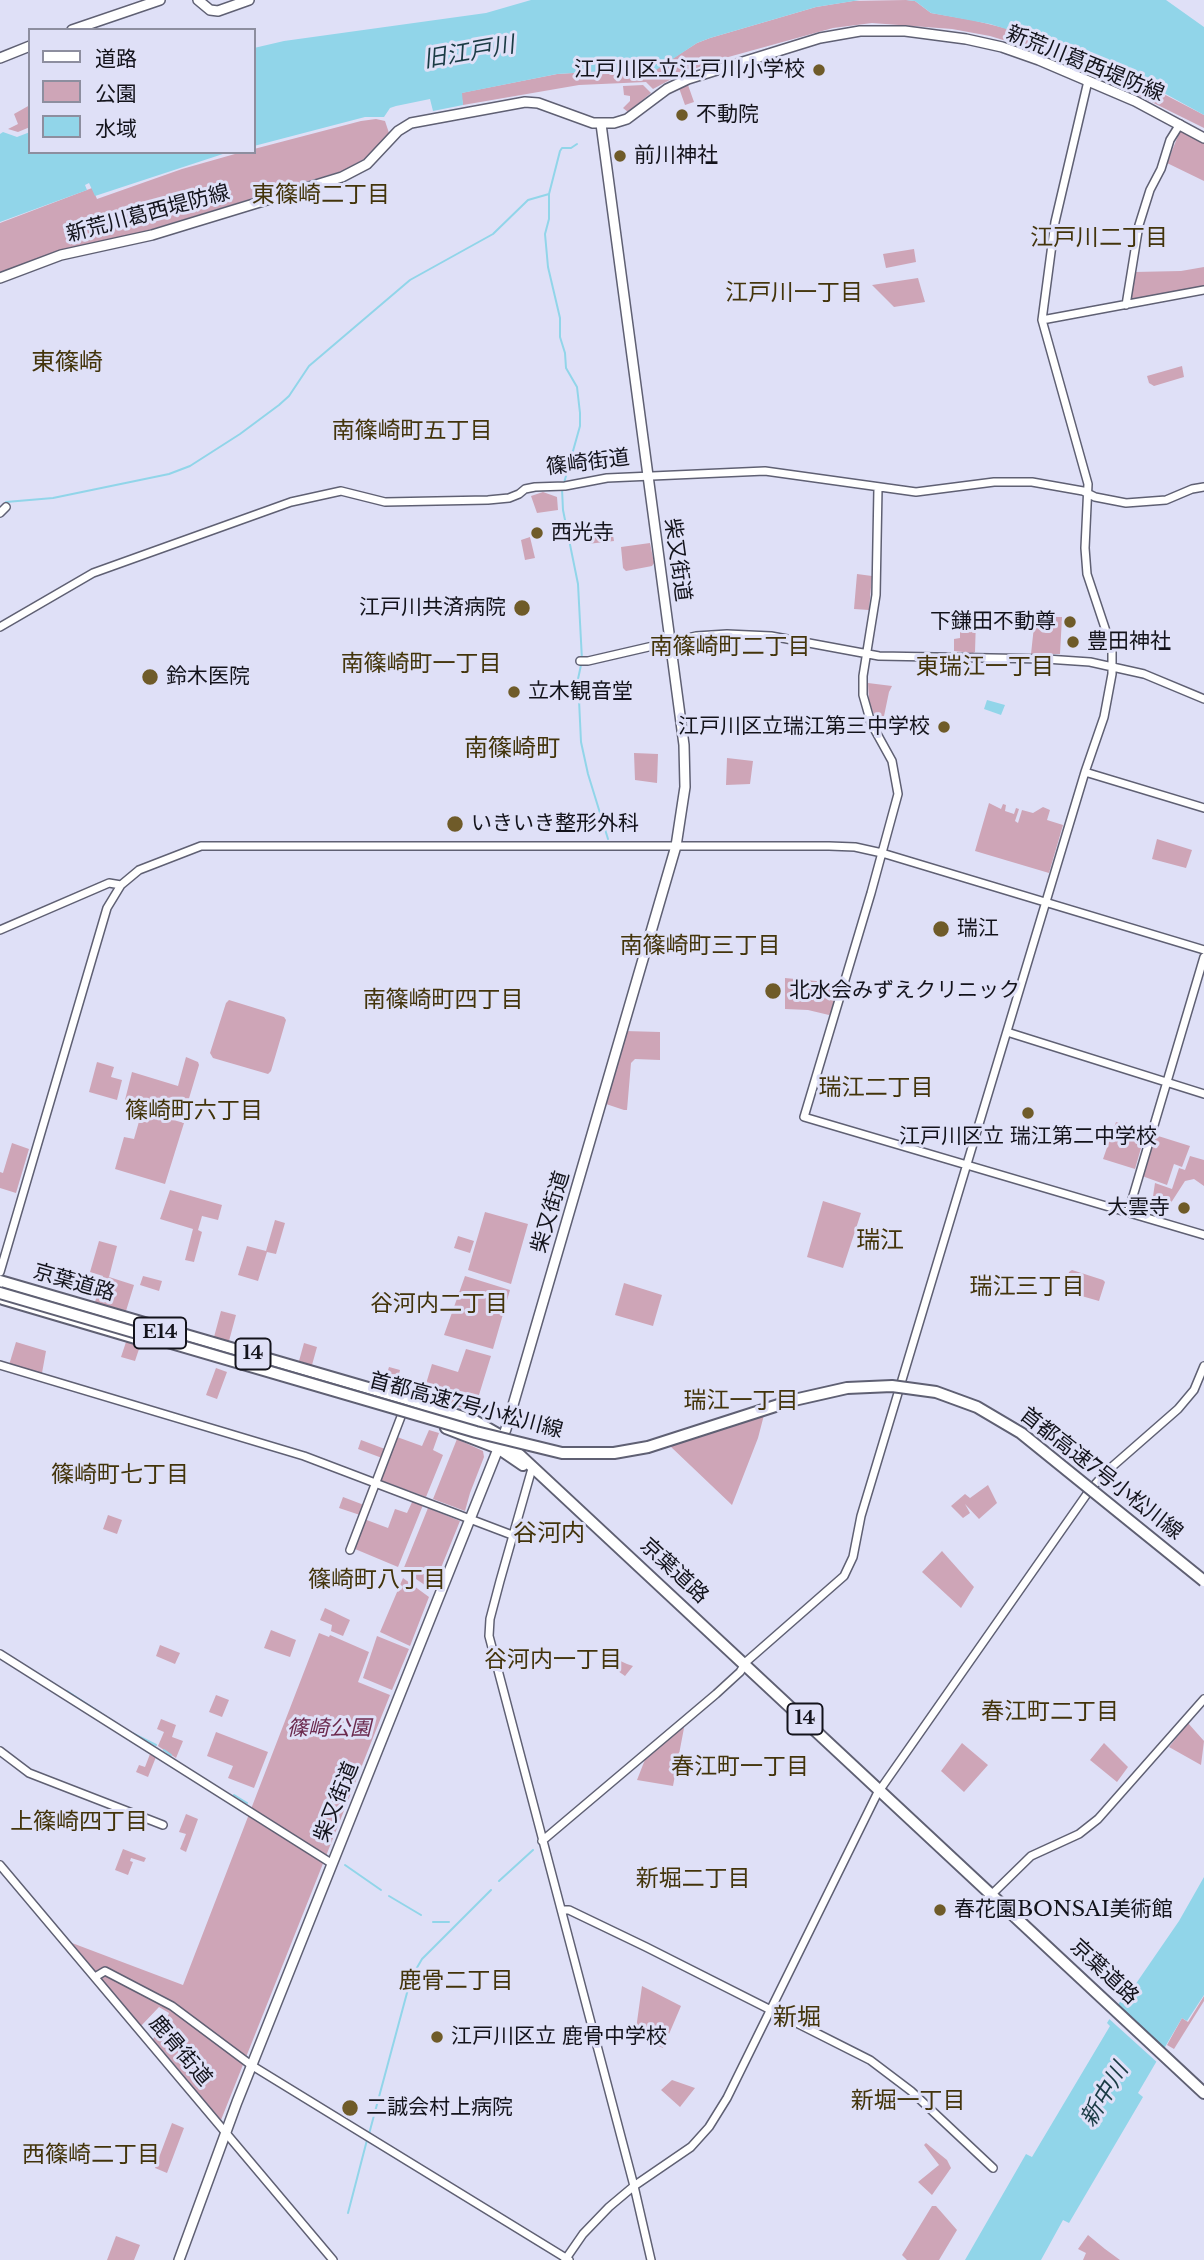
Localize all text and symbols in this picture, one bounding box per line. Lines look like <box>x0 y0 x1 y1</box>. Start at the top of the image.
street label: 新荒川葛西堤防線 <box>1002 21 1168 107</box>
legend <box>28 28 256 154</box>
water label: 旧江戸川 <box>421 31 517 75</box>
text: 道路 <box>95 46 137 72</box>
place label: 江戸川区立江戸川小学校 <box>574 57 805 83</box>
marker: 江戸川区立江戸川小学校 <box>811 62 827 78</box>
text: 公園 <box>95 81 137 107</box>
place label: 不動院 <box>696 102 759 128</box>
marker: 不動院 <box>674 107 690 123</box>
text: 水域 <box>95 116 137 142</box>
place label: 前川神社 <box>634 143 718 169</box>
marker: 前川神社 <box>612 148 628 164</box>
street label: 新荒川葛西堤防線 <box>64 180 232 248</box>
district label: 東篠崎二丁目 <box>252 182 390 210</box>
district label: 江戸川二丁目 <box>1030 225 1168 253</box>
district label: 江戸川一丁目 <box>725 280 863 308</box>
district label: 東篠崎 <box>31 349 103 377</box>
district label: 南篠崎町五丁目 <box>332 418 492 446</box>
street label: 篠崎街道 <box>545 445 631 481</box>
street label: 柴又街道 <box>659 517 695 603</box>
place label: 西光寺 <box>551 520 614 546</box>
marker: 西光寺 <box>529 525 545 541</box>
place label: 江戸川共済病院 <box>359 595 506 621</box>
marker: 江戸川共済病院 <box>512 598 532 618</box>
place label: 下鎌田不動尊 <box>930 609 1056 635</box>
marker: 下鎌田不動尊 <box>1062 614 1078 630</box>
place label: 豊田神社 <box>1087 629 1171 655</box>
district label: 南篠崎町二丁目 <box>650 634 810 662</box>
marker: 豊田神社 <box>1065 634 1081 650</box>
district label: 南篠崎町一丁目 <box>341 651 501 679</box>
district label: 東瑞江一丁目 <box>916 654 1054 682</box>
place label: 鈴木医院 <box>166 664 250 690</box>
marker: 鈴木医院 <box>140 667 160 687</box>
place label: 立木観音堂 <box>528 679 633 705</box>
marker: 立木観音堂 <box>506 684 522 700</box>
place label: 江戸川区立瑞江第三中学校 <box>678 714 930 740</box>
marker: 江戸川区立瑞江第三中学校 <box>936 719 952 735</box>
district label: 南篠崎町 <box>464 735 560 763</box>
place label: いきいき整形外科 <box>471 811 639 837</box>
marker: いきいき整形外科 <box>445 814 465 834</box>
place label: 瑞江 <box>957 916 999 942</box>
marker: 瑞江 <box>931 919 951 939</box>
district label: 南篠崎町三丁目 <box>620 933 780 961</box>
place label: 北水会みずえクリニック <box>789 978 1020 1004</box>
marker: 北水会みずえクリニック <box>763 981 783 1001</box>
district label: 南篠崎町四丁目 <box>363 987 523 1015</box>
district label: 瑞江二丁目 <box>819 1075 933 1103</box>
district label: 篠崎町六丁目 <box>125 1098 263 1126</box>
marker: 江戸川区立 瑞江第二中学校 <box>1020 1105 1036 1121</box>
place label: 江戸川区立 瑞江第二中学校 <box>899 1124 1157 1150</box>
street label: 柴又街道 <box>527 1168 575 1256</box>
place label: 大雲寺 <box>1107 1195 1170 1221</box>
marker: 大雲寺 <box>1176 1200 1192 1216</box>
district label: 瑞江 <box>856 1227 904 1255</box>
street label: 京葉道路 <box>30 1259 118 1307</box>
district label: 瑞江三丁目 <box>970 1274 1084 1302</box>
district label: 谷河内二丁目 <box>370 1291 508 1319</box>
road number: E14 <box>134 1317 186 1348</box>
road number: 14 <box>236 1338 270 1370</box>
street label: 首都高速7号小松川線 <box>366 1368 566 1444</box>
district label: 瑞江一丁目 <box>684 1388 798 1416</box>
street label: 首都高速7号小松川線 <box>1015 1403 1187 1545</box>
district label: 篠崎町七丁目 <box>51 1462 189 1490</box>
district label: 谷河内 <box>513 1520 585 1548</box>
street label: 京葉道路 <box>635 1533 713 1609</box>
district label: 篠崎町八丁目 <box>308 1567 446 1595</box>
district label: 谷河内一丁目 <box>484 1647 622 1675</box>
district label: 春江町二丁目 <box>981 1699 1119 1727</box>
road number: 14 <box>788 1704 822 1735</box>
park label: 篠崎公園 <box>287 1716 371 1742</box>
district label: 春江町一丁目 <box>671 1754 809 1782</box>
street label: 柴又街道 <box>310 1758 364 1846</box>
district label: 上篠崎四丁目 <box>10 1809 148 1837</box>
district label: 新堀二丁目 <box>636 1866 750 1894</box>
place label: 春花園BONSAI美術館 <box>954 1897 1173 1923</box>
marker: 春花園BONSAI美術館 <box>932 1902 948 1918</box>
street label: 京葉道路 <box>1065 1934 1143 2010</box>
district label: 鹿骨二丁目 <box>399 1968 513 1996</box>
district label: 新堀 <box>773 2004 821 2032</box>
street label: 鹿骨街道 <box>143 2011 217 2091</box>
place label: 江戸川区立 鹿骨中学校 <box>451 2024 667 2050</box>
marker: 江戸川区立 鹿骨中学校 <box>429 2029 445 2045</box>
water label: 新中川 <box>1075 2058 1135 2132</box>
district label: 新堀一丁目 <box>851 2088 965 2116</box>
place label: 二誠会村上病院 <box>366 2095 513 2121</box>
marker: 二誠会村上病院 <box>340 2098 360 2118</box>
district label: 西篠崎二丁目 <box>22 2142 160 2170</box>

